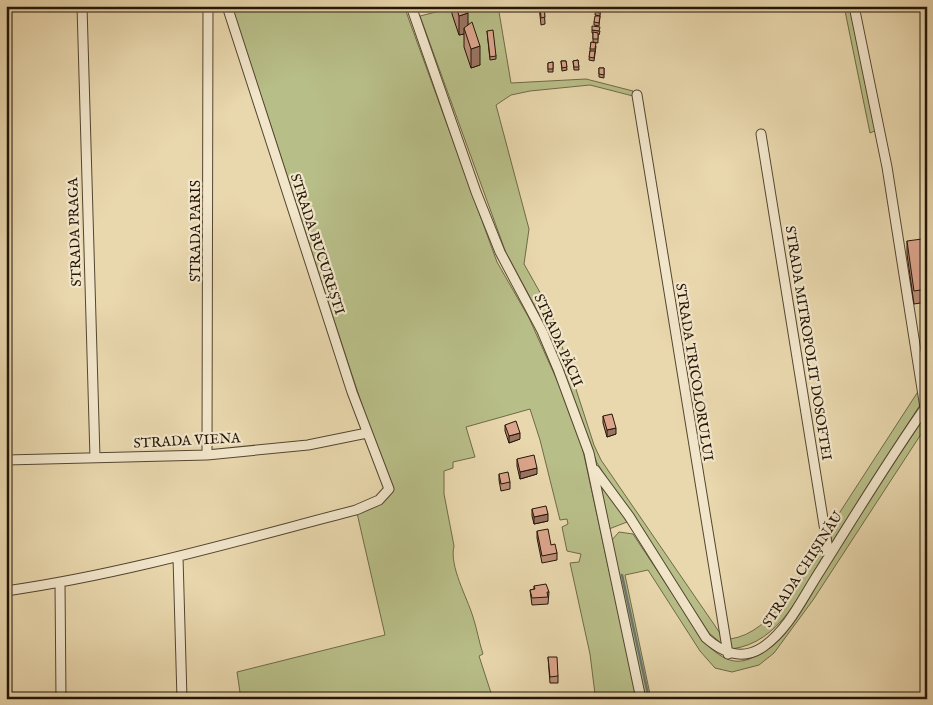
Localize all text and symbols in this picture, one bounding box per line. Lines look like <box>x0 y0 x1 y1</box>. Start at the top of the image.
street label: STRADA BUCUREȘTI <box>286 172 348 317</box>
street label: STRADA PRAGA <box>64 176 86 287</box>
street label: STRADA PARIS <box>187 180 205 282</box>
street label: STRADA MITROPOLIT DOSOFTEI <box>781 225 835 462</box>
street label: STRADA TRICOLORULUI <box>671 282 717 462</box>
street label: STRADA PĂCII <box>530 291 588 390</box>
street label: STRADA VIENA <box>133 429 242 453</box>
street label: STRADA CHIȘINĂU <box>758 507 847 631</box>

